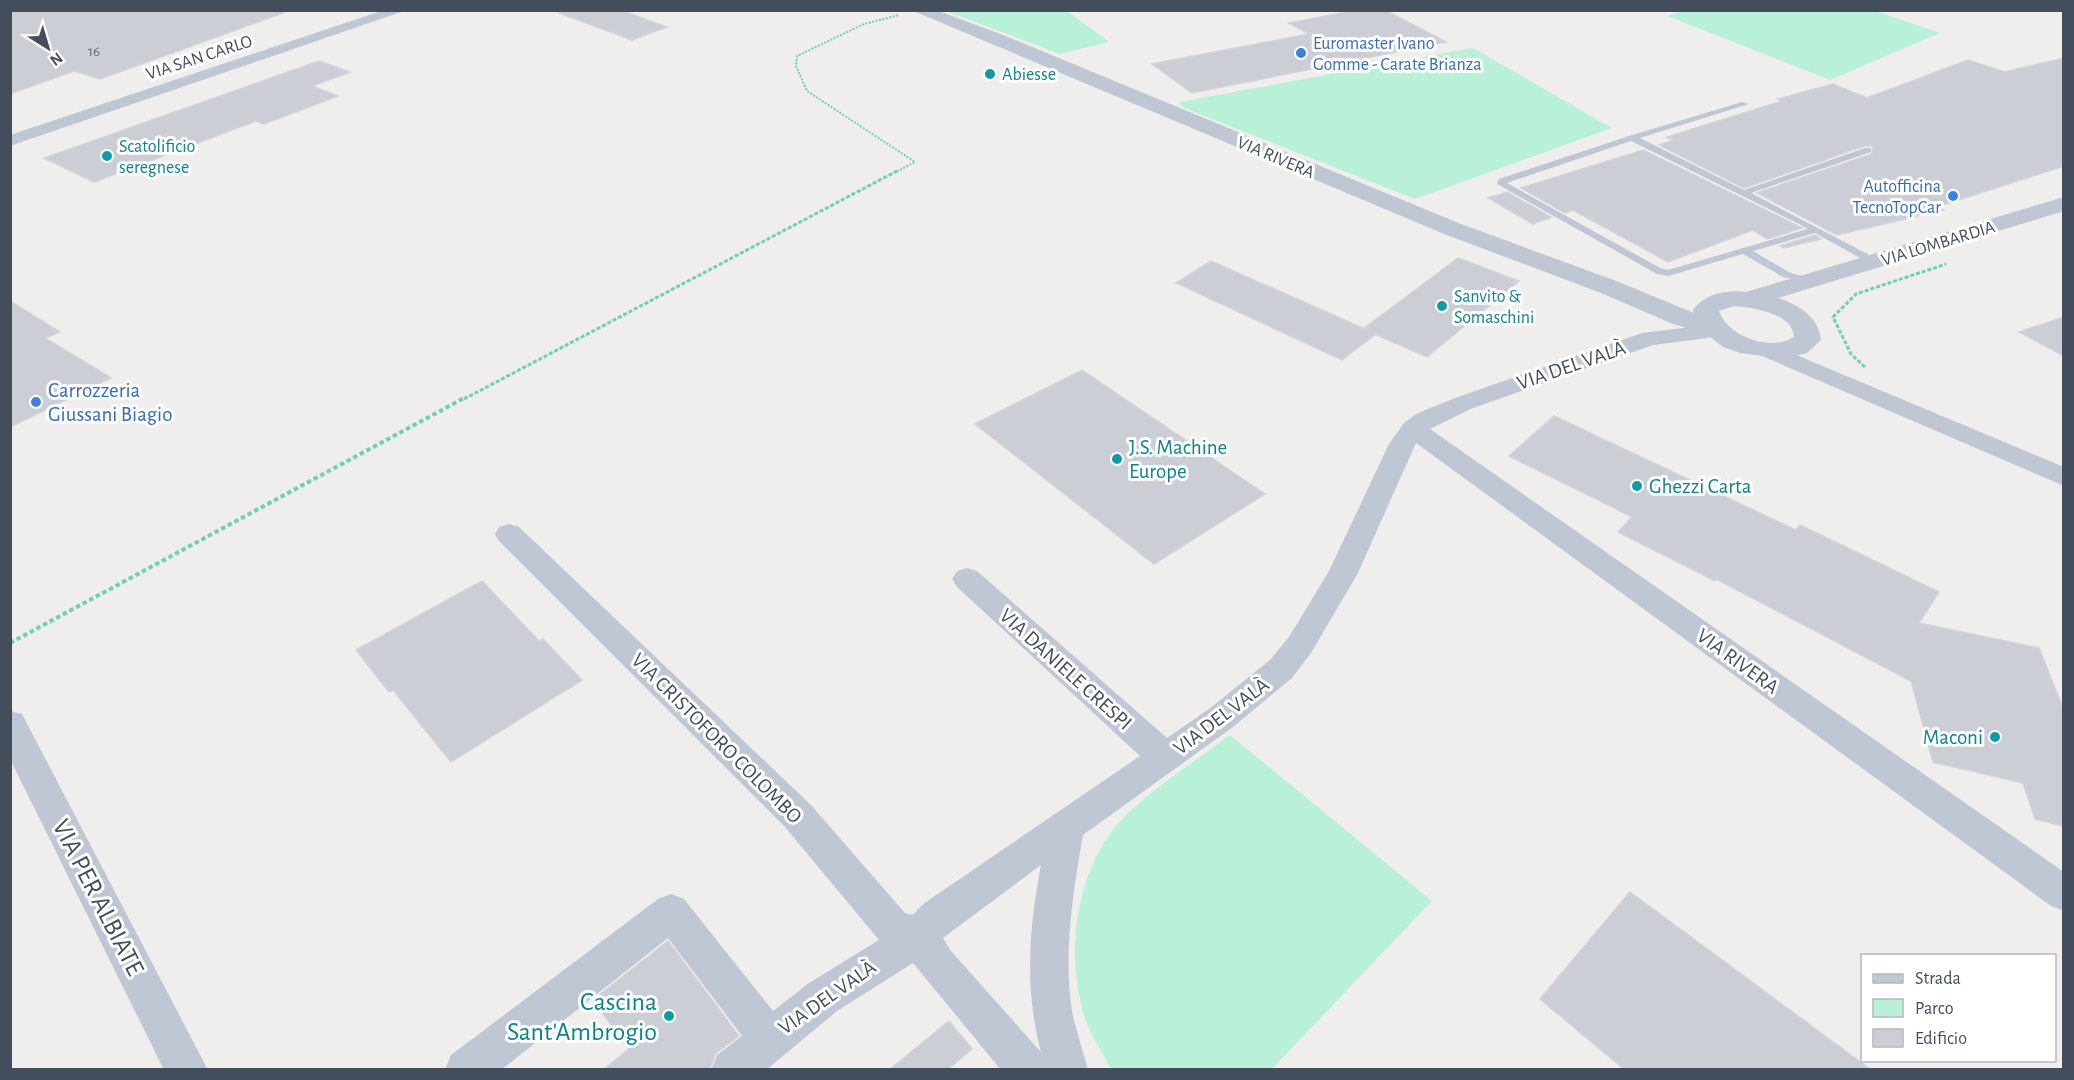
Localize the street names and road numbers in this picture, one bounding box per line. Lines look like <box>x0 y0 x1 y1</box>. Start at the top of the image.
street label: VIA SAN CARLO <box>144 32 255 84</box>
street label: VIA RIVERA <box>1234 134 1317 182</box>
street label: VIA LOMBARDIA <box>1879 218 1998 270</box>
street label: VIA DEL VALÀ <box>1514 335 1628 394</box>
street label: VIA DANIELE CRESPI <box>995 605 1136 734</box>
street label: VIA RIVERA <box>1693 625 1783 698</box>
street label: VIA CRISTOFORO COLOMBO <box>628 649 806 827</box>
street label: VIA DEL VALÀ <box>1169 672 1273 759</box>
street label: VIA PER ALBIATE <box>48 815 149 980</box>
street label: VIA DEL VALÀ <box>774 955 880 1039</box>

